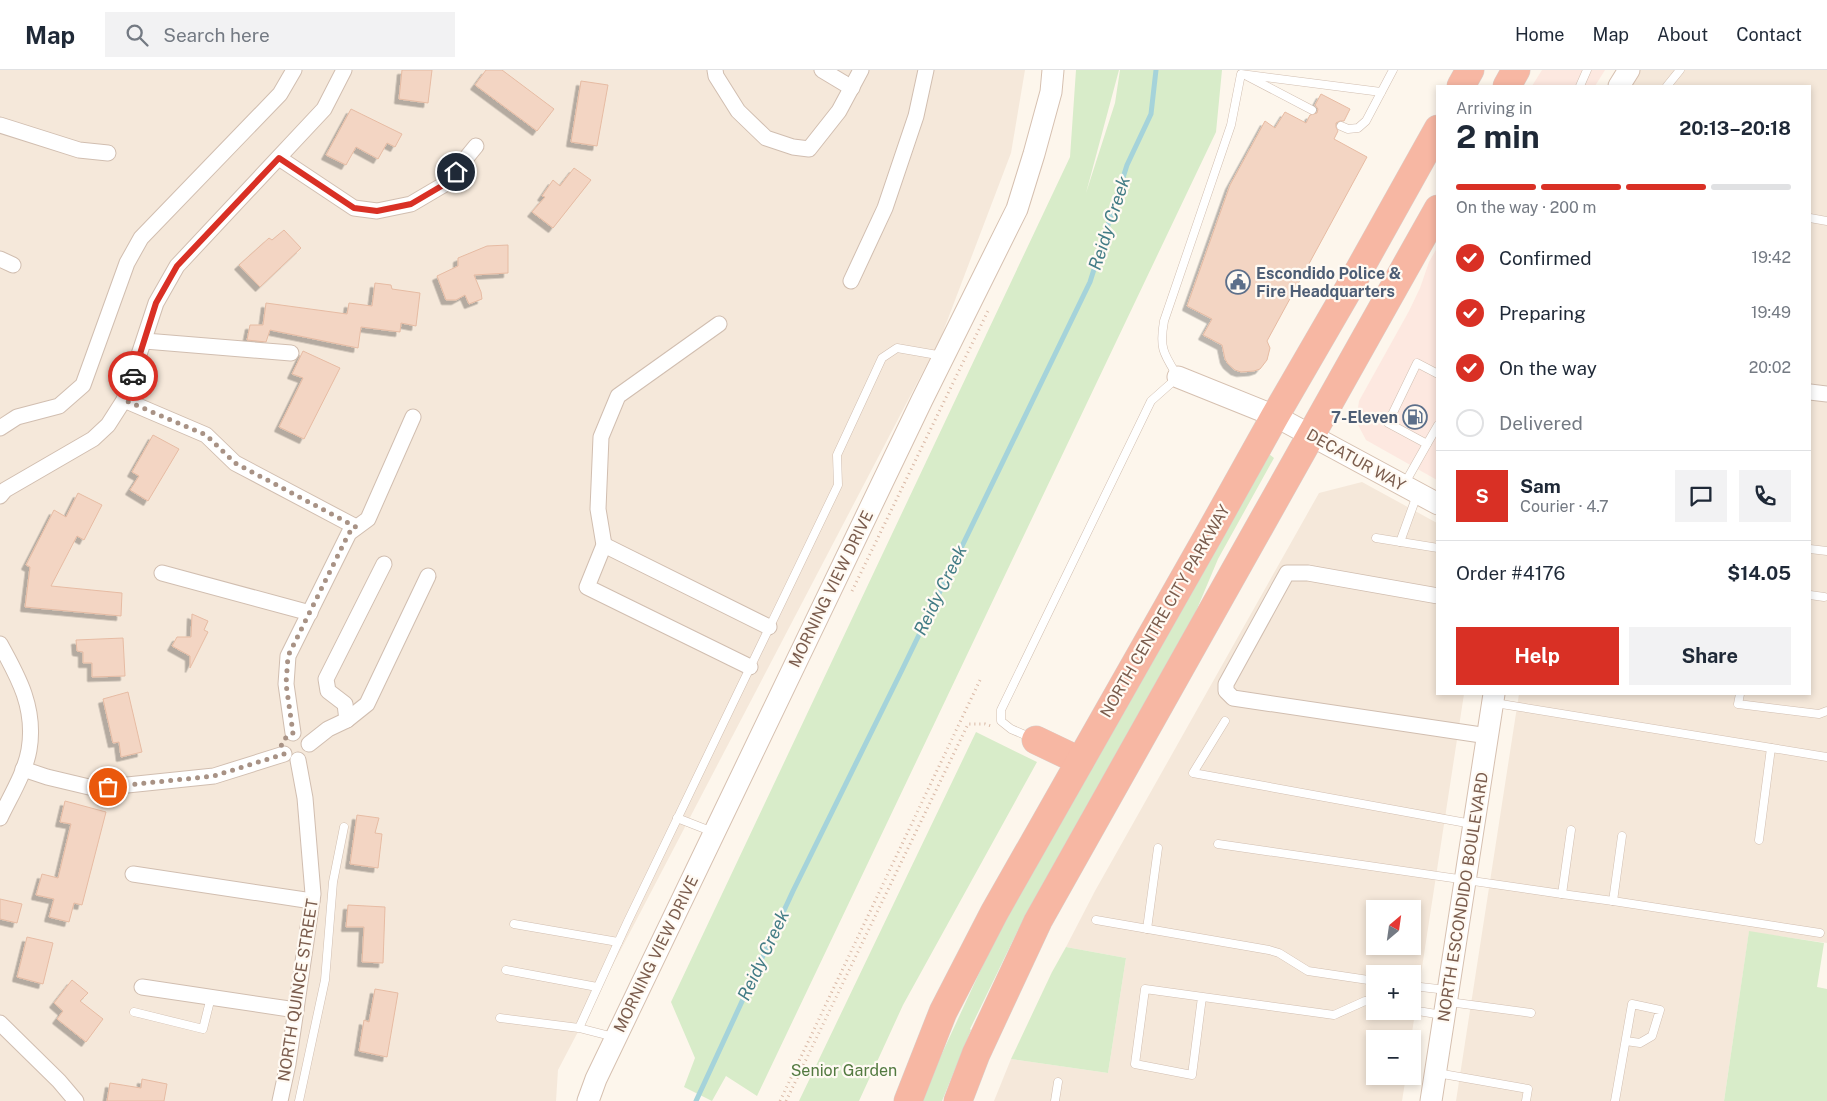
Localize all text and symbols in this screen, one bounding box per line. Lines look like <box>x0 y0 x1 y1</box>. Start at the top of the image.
search box <box>105 12 455 57</box>
text: Map <box>25 21 75 49</box>
icon: search <box>123 21 151 49</box>
text: Search here <box>163 24 270 46</box>
text: Home <box>1515 24 1565 45</box>
text: Map <box>1593 24 1629 45</box>
text: About <box>1657 24 1708 45</box>
text: Contact <box>1736 24 1802 45</box>
text: Arriving in <box>1456 99 1532 118</box>
text: 20:13–20:18 <box>1679 117 1791 139</box>
text: 2 min <box>1456 118 1540 155</box>
pin <box>435 151 477 193</box>
icon: home <box>442 158 470 186</box>
water label: Reidy Creek <box>1084 173 1134 273</box>
text: On the way · 200 m <box>1456 198 1596 217</box>
icon: check <box>1456 244 1484 272</box>
text: Confirmed <box>1499 247 1592 269</box>
text: 19:42 <box>1751 248 1791 267</box>
place label: Escondido Police & Fire Headquarters <box>1256 264 1401 301</box>
public building icon: Escondido Police & Fire Headquarters <box>1225 269 1251 295</box>
icon: check <box>1456 299 1484 327</box>
text: Preparing <box>1499 302 1586 324</box>
text: 19:49 <box>1751 303 1791 322</box>
courier <box>108 351 158 401</box>
icon: check <box>1456 354 1484 382</box>
text: On the way <box>1499 357 1597 379</box>
text: 20:02 <box>1749 358 1791 377</box>
icon: car <box>119 362 147 390</box>
fuel station icon: 7-Eleven <box>1402 404 1428 430</box>
place label: 7-Eleven <box>1331 408 1398 427</box>
text: Delivered <box>1499 412 1583 434</box>
street label: DECATUR WAY <box>1303 425 1409 495</box>
button: chat <box>1675 470 1727 522</box>
button: phone <box>1739 470 1791 522</box>
text: Sam <box>1520 475 1561 497</box>
text: S <box>1475 485 1489 507</box>
text: Courier · 4.7 <box>1520 497 1609 516</box>
street label: NORTH CENTRE CITY PARKWAY <box>1096 501 1234 721</box>
street label: MORNING VIEW DRIVE <box>785 507 877 671</box>
water label: Reidy Creek <box>909 541 971 638</box>
text: Order #4176 <box>1456 562 1565 584</box>
text: $14.05 <box>1727 562 1791 584</box>
button: Help <box>1456 627 1619 685</box>
button: Share <box>1629 627 1791 685</box>
pin <box>87 766 129 808</box>
street label: NORTH ESCONDIDO BOULEVARD <box>1434 771 1492 1023</box>
icon: bag <box>94 773 122 801</box>
street label: MORNING VIEW DRIVE <box>610 872 702 1036</box>
street label: NORTH QUINCE STREET <box>274 897 322 1083</box>
north arrow <box>1366 900 1421 955</box>
map controls <box>1366 900 1421 1085</box>
water label: Reidy Creek <box>733 906 793 1004</box>
button: + <box>1366 965 1421 1020</box>
button: − <box>1366 1030 1421 1085</box>
park label: Senior Garden <box>791 1061 897 1080</box>

